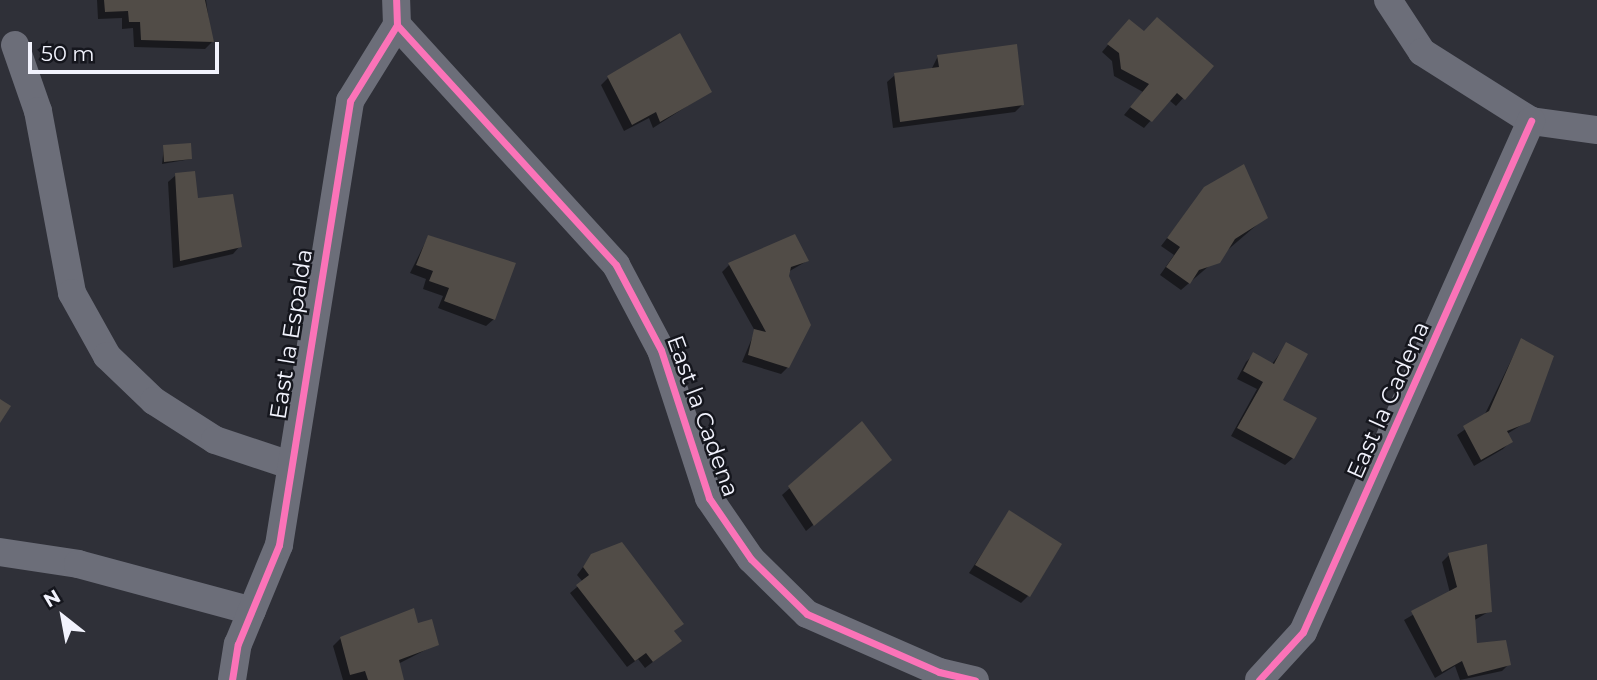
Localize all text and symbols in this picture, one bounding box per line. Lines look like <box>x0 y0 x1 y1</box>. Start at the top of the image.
scale bar <box>32 28 222 72</box>
text: 50 m <box>41 41 95 66</box>
street label: East la Espalda <box>264 247 318 421</box>
street label: East la Cadena <box>1341 317 1435 483</box>
street label: East la Cadena <box>661 332 745 500</box>
north arrow <box>28 582 98 652</box>
text: N <box>39 585 64 612</box>

